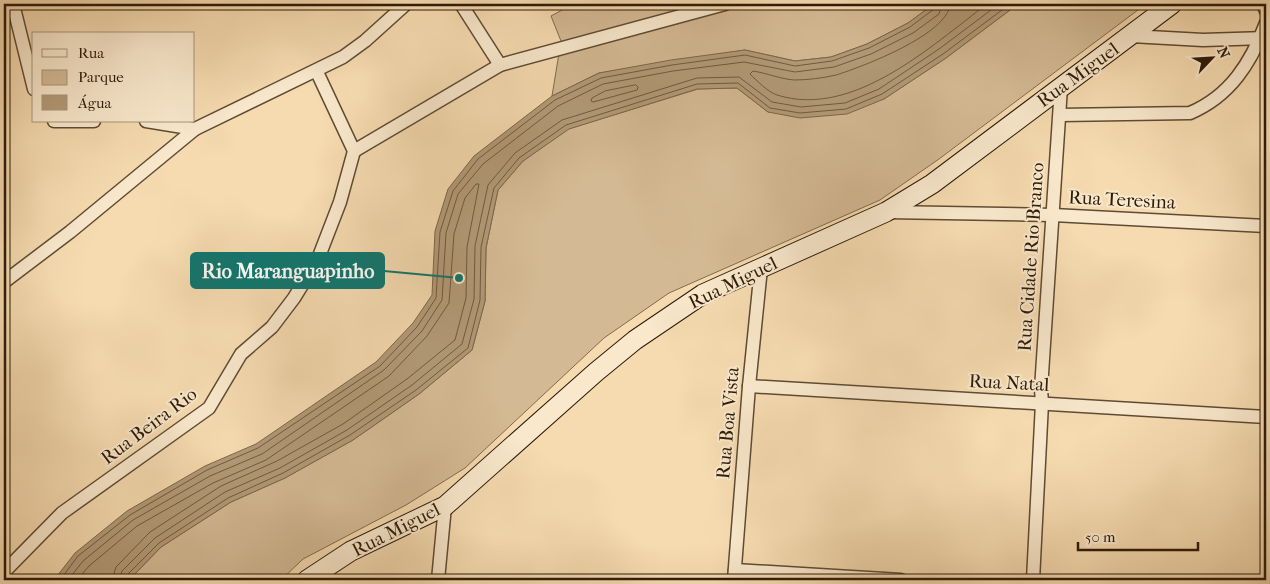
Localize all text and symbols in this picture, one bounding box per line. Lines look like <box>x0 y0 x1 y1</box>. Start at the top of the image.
legend <box>32 32 195 122</box>
north arrow <box>1188 32 1238 82</box>
street label: Rua Miguel <box>1033 38 1123 112</box>
text: Rua <box>78 44 105 62</box>
text: N <box>1213 44 1233 61</box>
text: Parque <box>78 68 124 86</box>
text: Água <box>77 94 112 112</box>
street label: Rua Cidade Rio Branco <box>1013 161 1049 352</box>
street label: Rua Teresina <box>1068 186 1176 214</box>
street label: Rua Miguel <box>685 252 781 314</box>
callout: Rio Maranguapinho <box>191 253 384 288</box>
text: Rio Maranguapinho <box>202 260 374 283</box>
street label: Rua Boa Vista <box>712 366 744 480</box>
street label: Rua Natal <box>968 370 1050 396</box>
street label: Rua Beira Rio <box>97 383 202 469</box>
street label: Rua Miguel <box>348 498 444 562</box>
scale bar <box>1078 519 1198 551</box>
text: 50 m <box>1085 528 1116 546</box>

